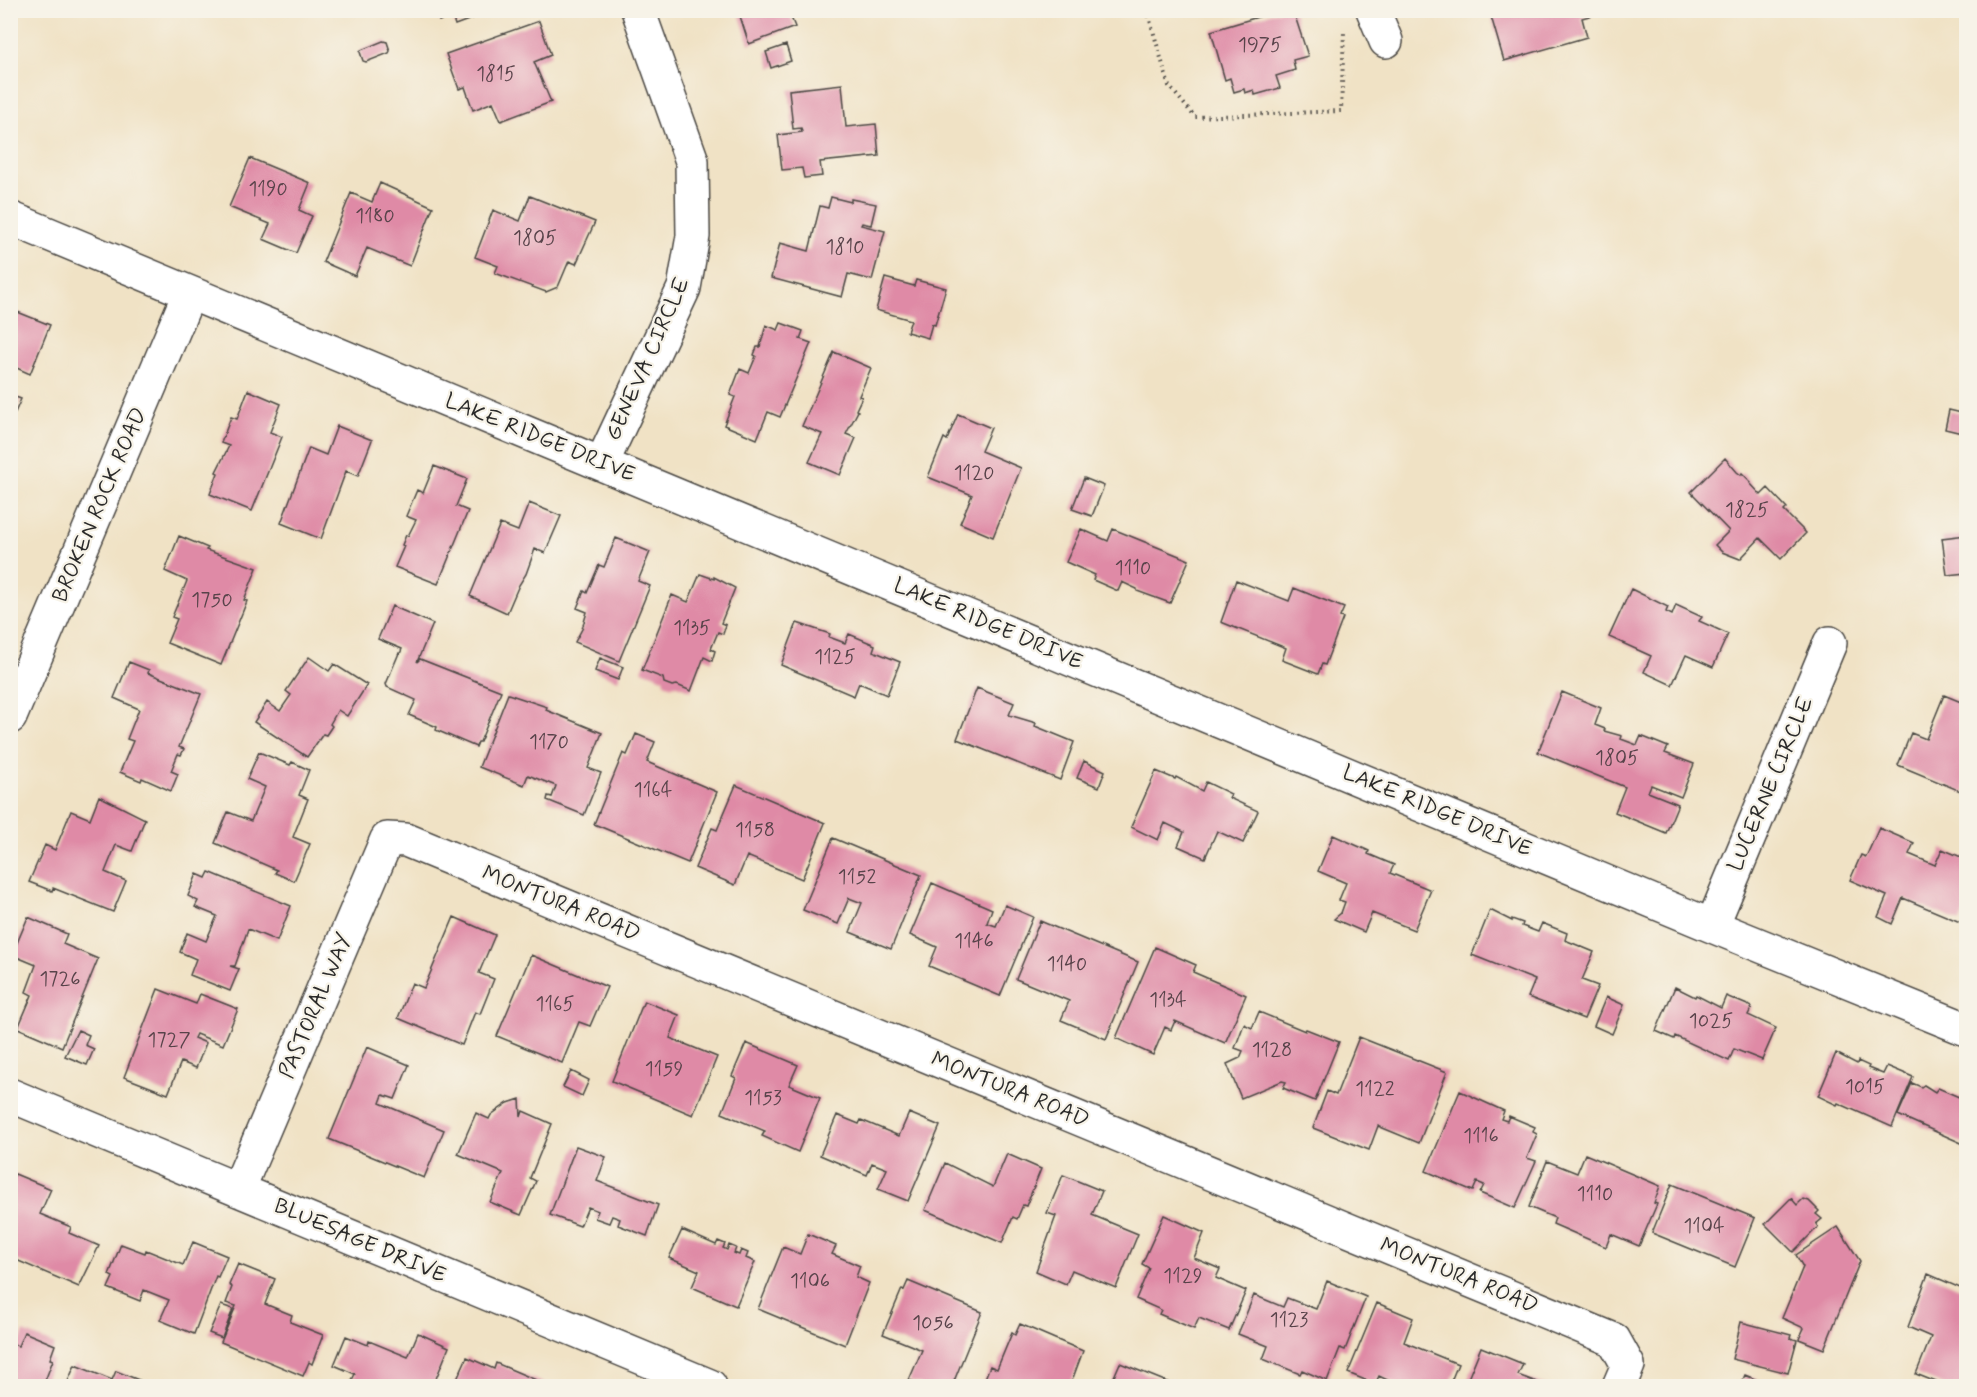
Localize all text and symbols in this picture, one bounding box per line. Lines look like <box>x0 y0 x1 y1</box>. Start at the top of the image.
house number: 1975 <box>1238 32 1282 59</box>
house number: 1815 <box>476 61 516 88</box>
house number: 1190 <box>248 176 288 203</box>
house number: 1180 <box>355 203 395 230</box>
house number: 1805 <box>513 225 557 252</box>
house number: 1810 <box>826 234 864 261</box>
street label: GENEVA CIRCLE <box>599 273 697 445</box>
street label: LAKE RIDGE DRIVE <box>441 387 640 489</box>
street label: BROKEN ROCK ROAD <box>46 403 154 607</box>
house number: 1120 <box>954 460 994 487</box>
house number: 1825 <box>1725 497 1769 524</box>
house number: 1110 <box>1115 555 1151 582</box>
street label: LAKE RIDGE DRIVE <box>889 571 1087 677</box>
house number: 1750 <box>191 587 233 614</box>
house number: 1135 <box>673 615 711 642</box>
house number: 1125 <box>814 644 856 671</box>
street label: LUCERNE CIRCLE <box>1722 692 1820 876</box>
house number: 1170 <box>529 729 569 756</box>
house number: 1805 <box>1595 745 1639 772</box>
street label: LAKE RIDGE DRIVE <box>1338 758 1536 864</box>
house number: 1164 <box>634 777 673 804</box>
house number: 1158 <box>735 817 775 844</box>
street label: MONTURA ROAD <box>478 860 644 948</box>
house number: 1152 <box>838 864 876 891</box>
house number: 1146 <box>954 928 994 955</box>
street label: PASTORAL WAY <box>273 929 359 1083</box>
house number: 1140 <box>1047 951 1087 978</box>
house number: 1726 <box>39 966 81 993</box>
house number: 1134 <box>1149 987 1187 1014</box>
house number: 1165 <box>536 991 574 1018</box>
house number: 1025 <box>1689 1008 1733 1035</box>
house number: 1727 <box>147 1027 191 1054</box>
house number: 1128 <box>1252 1037 1292 1064</box>
street label: MONTURA ROAD <box>927 1046 1093 1134</box>
house number: 1159 <box>645 1056 683 1083</box>
house number: 1015 <box>1845 1074 1885 1101</box>
house number: 1122 <box>1355 1076 1395 1103</box>
house number: 1153 <box>744 1085 782 1112</box>
house number: 1116 <box>1463 1123 1499 1150</box>
house number: 1110 <box>1577 1181 1613 1208</box>
street label: BLUESAGE DRIVE <box>270 1192 451 1290</box>
house number: 1104 <box>1683 1213 1725 1240</box>
street label: MONTURA ROAD <box>1376 1232 1542 1320</box>
house number: 1129 <box>1163 1263 1203 1290</box>
house number: 1106 <box>790 1268 830 1295</box>
house number: 1123 <box>1270 1307 1308 1334</box>
house number: 1056 <box>912 1310 954 1337</box>

